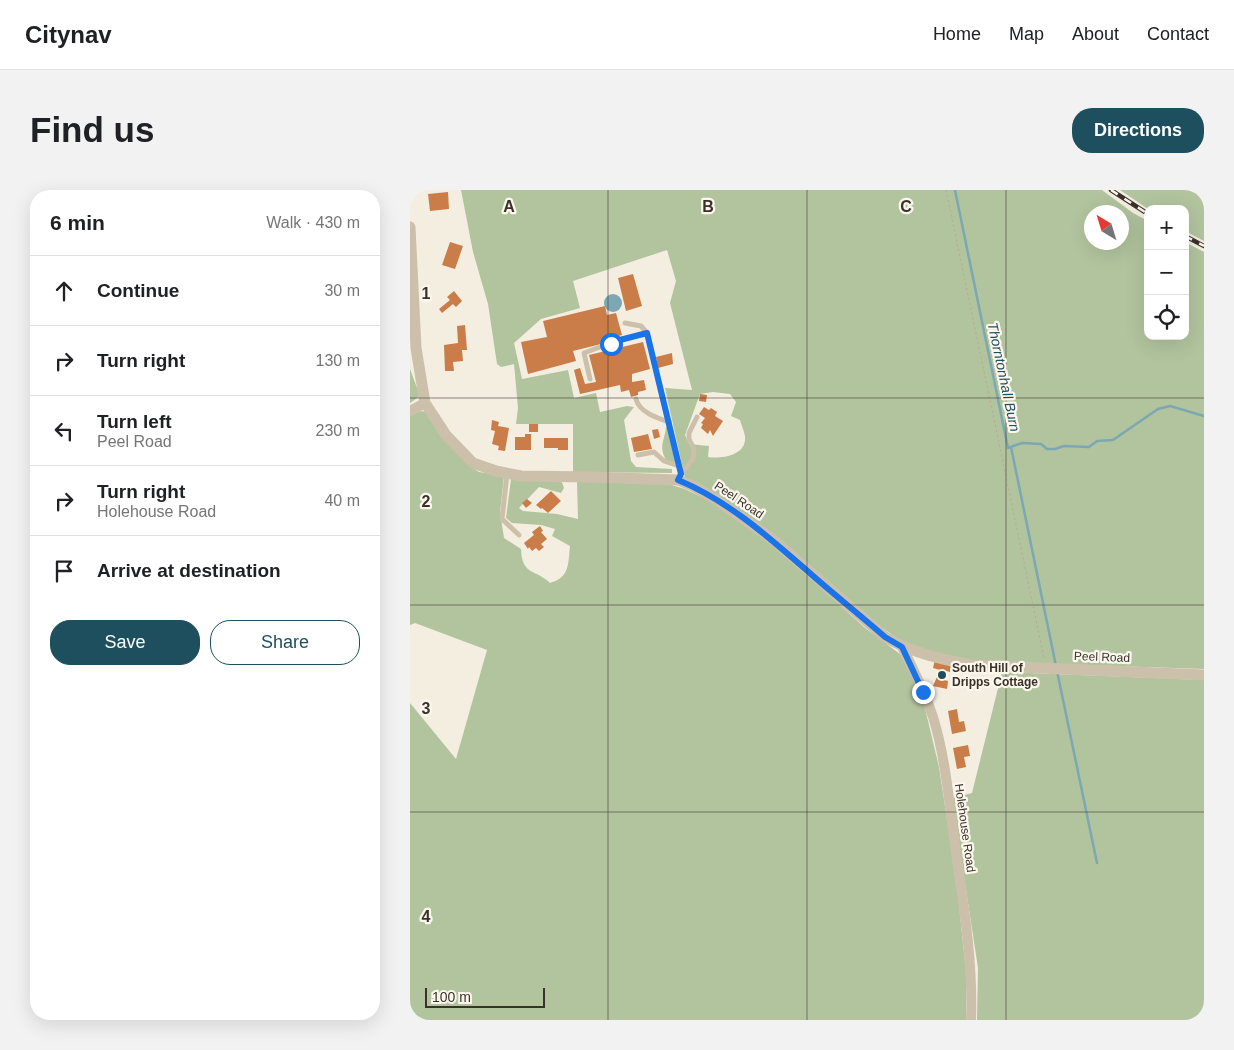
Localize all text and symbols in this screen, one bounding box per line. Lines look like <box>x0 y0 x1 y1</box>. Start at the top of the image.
text: Citynav <box>25 21 112 48</box>
text: Home <box>933 24 981 44</box>
text: Map <box>1009 24 1044 44</box>
text: About <box>1072 24 1119 44</box>
text: Contact <box>1147 24 1209 44</box>
button: Directions <box>1072 108 1204 153</box>
text: Find us <box>30 110 154 149</box>
text: A <box>503 198 515 215</box>
text: B <box>702 198 714 215</box>
text: C <box>900 198 912 215</box>
north arrow <box>1084 205 1129 250</box>
map controls <box>1144 205 1189 340</box>
button: + <box>1144 205 1189 250</box>
text: 6 min <box>50 211 105 234</box>
text: Walk · 430 m <box>266 214 360 231</box>
button: − <box>1144 250 1189 295</box>
icon: ahead <box>50 277 78 305</box>
text: Continue <box>97 280 179 301</box>
text: 30 m <box>324 282 360 299</box>
text: 1 <box>422 285 431 302</box>
button: locate <box>1144 295 1189 340</box>
water label: Thorntonhall Burn <box>985 321 1023 433</box>
route start <box>600 333 623 356</box>
icon: right <box>50 347 78 375</box>
text: Turn right <box>97 350 185 371</box>
text: 130 m <box>316 352 360 369</box>
text: Turn left <box>97 411 172 432</box>
icon: left <box>50 417 78 445</box>
text: 230 m <box>316 422 360 439</box>
text: Peel Road <box>97 433 172 450</box>
street label: Peel Road <box>712 479 766 521</box>
text: Turn right <box>97 481 185 502</box>
icon: right <box>50 487 78 515</box>
text: 40 m <box>324 492 360 509</box>
text: 2 <box>422 493 431 510</box>
text: Holehouse Road <box>97 503 216 520</box>
icon: arrive <box>50 557 78 585</box>
text: Arrive at destination <box>97 560 281 581</box>
button: Save <box>50 620 200 665</box>
button: Share <box>210 620 360 665</box>
street label: Peel Road <box>1074 649 1130 665</box>
place label: South Hill of Dripps Cottage <box>952 661 1038 689</box>
marker: South Hill of Dripps Cottage <box>936 669 948 681</box>
route end <box>912 681 935 704</box>
text: 3 <box>422 700 431 717</box>
street label: Holehouse Road <box>952 783 978 873</box>
text: 4 <box>422 908 431 925</box>
scale bar <box>425 985 545 1008</box>
text: 100 m <box>432 989 471 1005</box>

